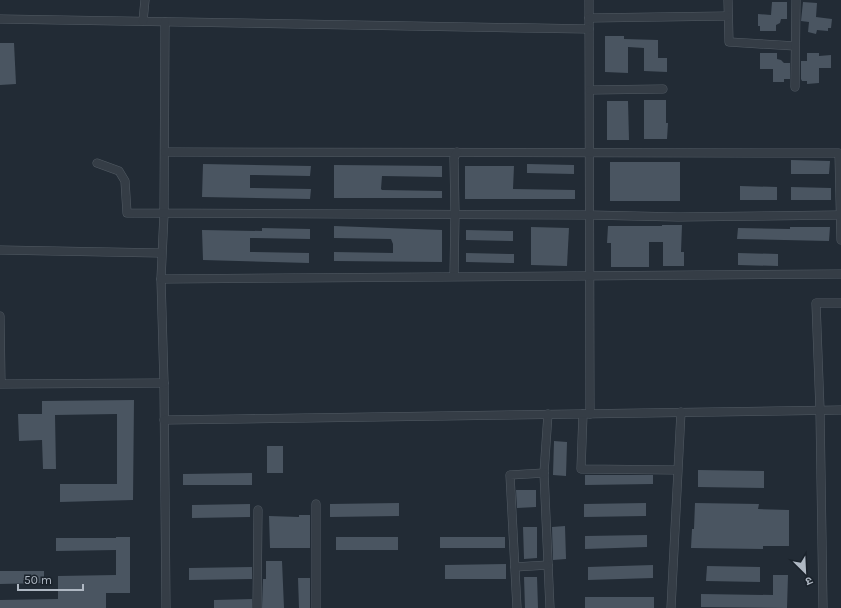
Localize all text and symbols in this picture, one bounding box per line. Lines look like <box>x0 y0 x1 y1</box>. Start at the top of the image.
north arrow <box>785 552 825 592</box>
scale bar <box>18 566 83 592</box>
text: 50 m <box>24 573 52 587</box>
text: उ <box>803 573 814 588</box>

